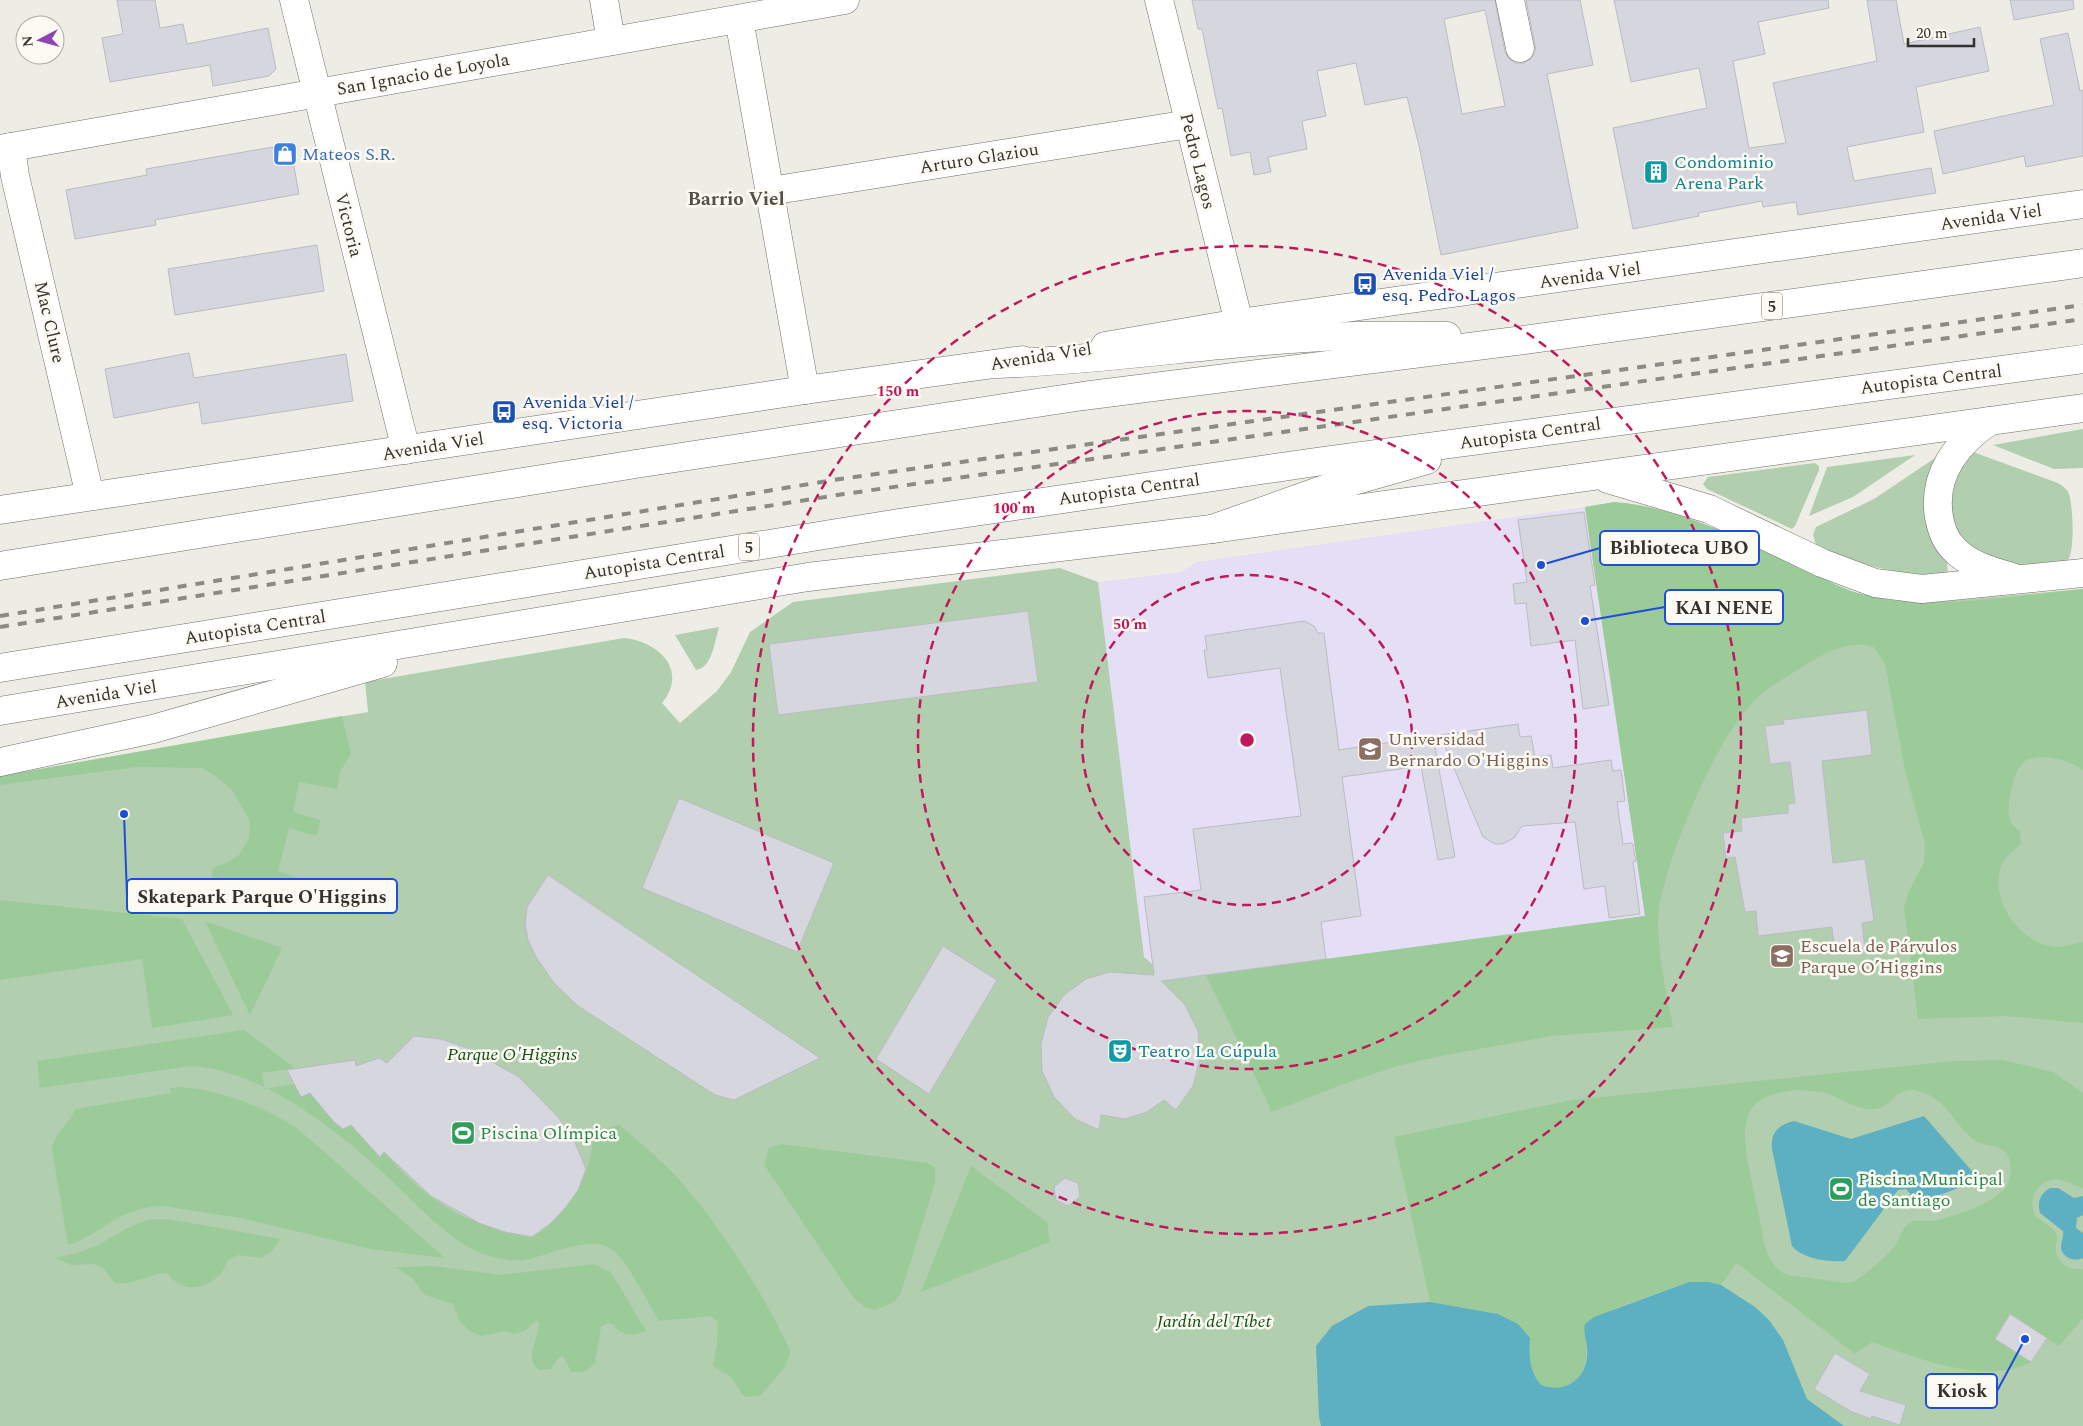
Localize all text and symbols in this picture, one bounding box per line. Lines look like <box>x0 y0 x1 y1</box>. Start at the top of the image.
north arrow <box>15 15 65 65</box>
scale bar <box>1908 15 1974 47</box>
text: 20 m <box>1916 22 1948 45</box>
text: N <box>17 35 39 48</box>
street label: San Ignacio de Loyola <box>335 46 512 103</box>
street label: Pedro Lagos <box>1173 110 1223 212</box>
street label: Arturo Glaziou <box>918 136 1041 181</box>
shop icon: Mateos S.R. <box>272 141 298 167</box>
place label: Mateos S.R. <box>302 141 395 168</box>
place label: Condominio Arena Park <box>1674 149 1774 197</box>
building icon: Condominio Arena Park <box>1643 159 1669 185</box>
district label: Barrio Viel <box>687 185 785 214</box>
street label: Victoria <box>328 190 370 260</box>
street label: Avenida Viel <box>1938 197 2044 238</box>
street label: Avenida Viel <box>1537 255 1643 296</box>
place label: Avenida Viel / esq. Pedro Lagos <box>1382 261 1516 309</box>
bus stop icon: Avenida Viel / esq. Pedro Lagos <box>1352 271 1378 297</box>
street label: Mac Clure <box>27 278 72 366</box>
road number: 5 <box>1762 292 1782 320</box>
street label: Avenida Viel <box>988 335 1094 378</box>
street label: Autopista Central <box>1859 357 2003 402</box>
text: 150 m <box>877 380 920 403</box>
place label: Avenida Viel / esq. Victoria <box>522 389 634 437</box>
bus stop icon: Avenida Viel / esq. Victoria <box>491 399 517 425</box>
street label: Autopista Central <box>1458 410 1603 457</box>
street label: Avenida Viel <box>380 425 486 468</box>
street label: Autopista Central <box>1057 466 1202 513</box>
text: 100 m <box>993 497 1036 520</box>
callout: Biblioteca UBO <box>1600 531 1759 565</box>
road number: 5 <box>739 534 759 560</box>
text: Biblioteca UBO <box>1610 534 1749 563</box>
street label: Autopista Central <box>582 538 727 587</box>
callout: KAI NENE <box>1665 590 1783 624</box>
text: KAI NENE <box>1675 594 1773 623</box>
street label: Autopista Central <box>183 603 328 652</box>
text: 50 m <box>1113 613 1148 636</box>
street label: Avenida Viel <box>53 673 159 716</box>
place label: Universidad Bernardo O'Higgins <box>1388 726 1549 774</box>
centre of rings <box>1238 731 1256 749</box>
school or university icon: Universidad Bernardo O'Higgins <box>1357 736 1383 762</box>
callout: Skatepark Parque O'Higgins <box>127 879 397 913</box>
text: Skatepark Parque O'Higgins <box>137 883 387 912</box>
place label: Escuela de Párvulos Parque O’Higgins <box>1800 933 1957 981</box>
school or university icon: Escuela de Párvulos Parque O’Higgins <box>1769 943 1795 969</box>
theatre icon: Teatro La Cúpula <box>1107 1038 1133 1064</box>
place label: Teatro La Cúpula <box>1138 1038 1277 1065</box>
park label: Parque O'Higgins <box>447 1041 578 1068</box>
sports icon: Piscina Olímpica <box>450 1120 476 1146</box>
place label: Piscina Olímpica <box>480 1120 617 1147</box>
place label: Piscina Municipal de Santiago <box>1858 1166 2003 1214</box>
sports icon: Piscina Municipal de Santiago <box>1828 1176 1854 1202</box>
park label: Jardín del Tíbet <box>1155 1308 1272 1335</box>
callout: Kiosk <box>1926 1374 1997 1408</box>
text: Kiosk <box>1937 1377 1988 1406</box>

